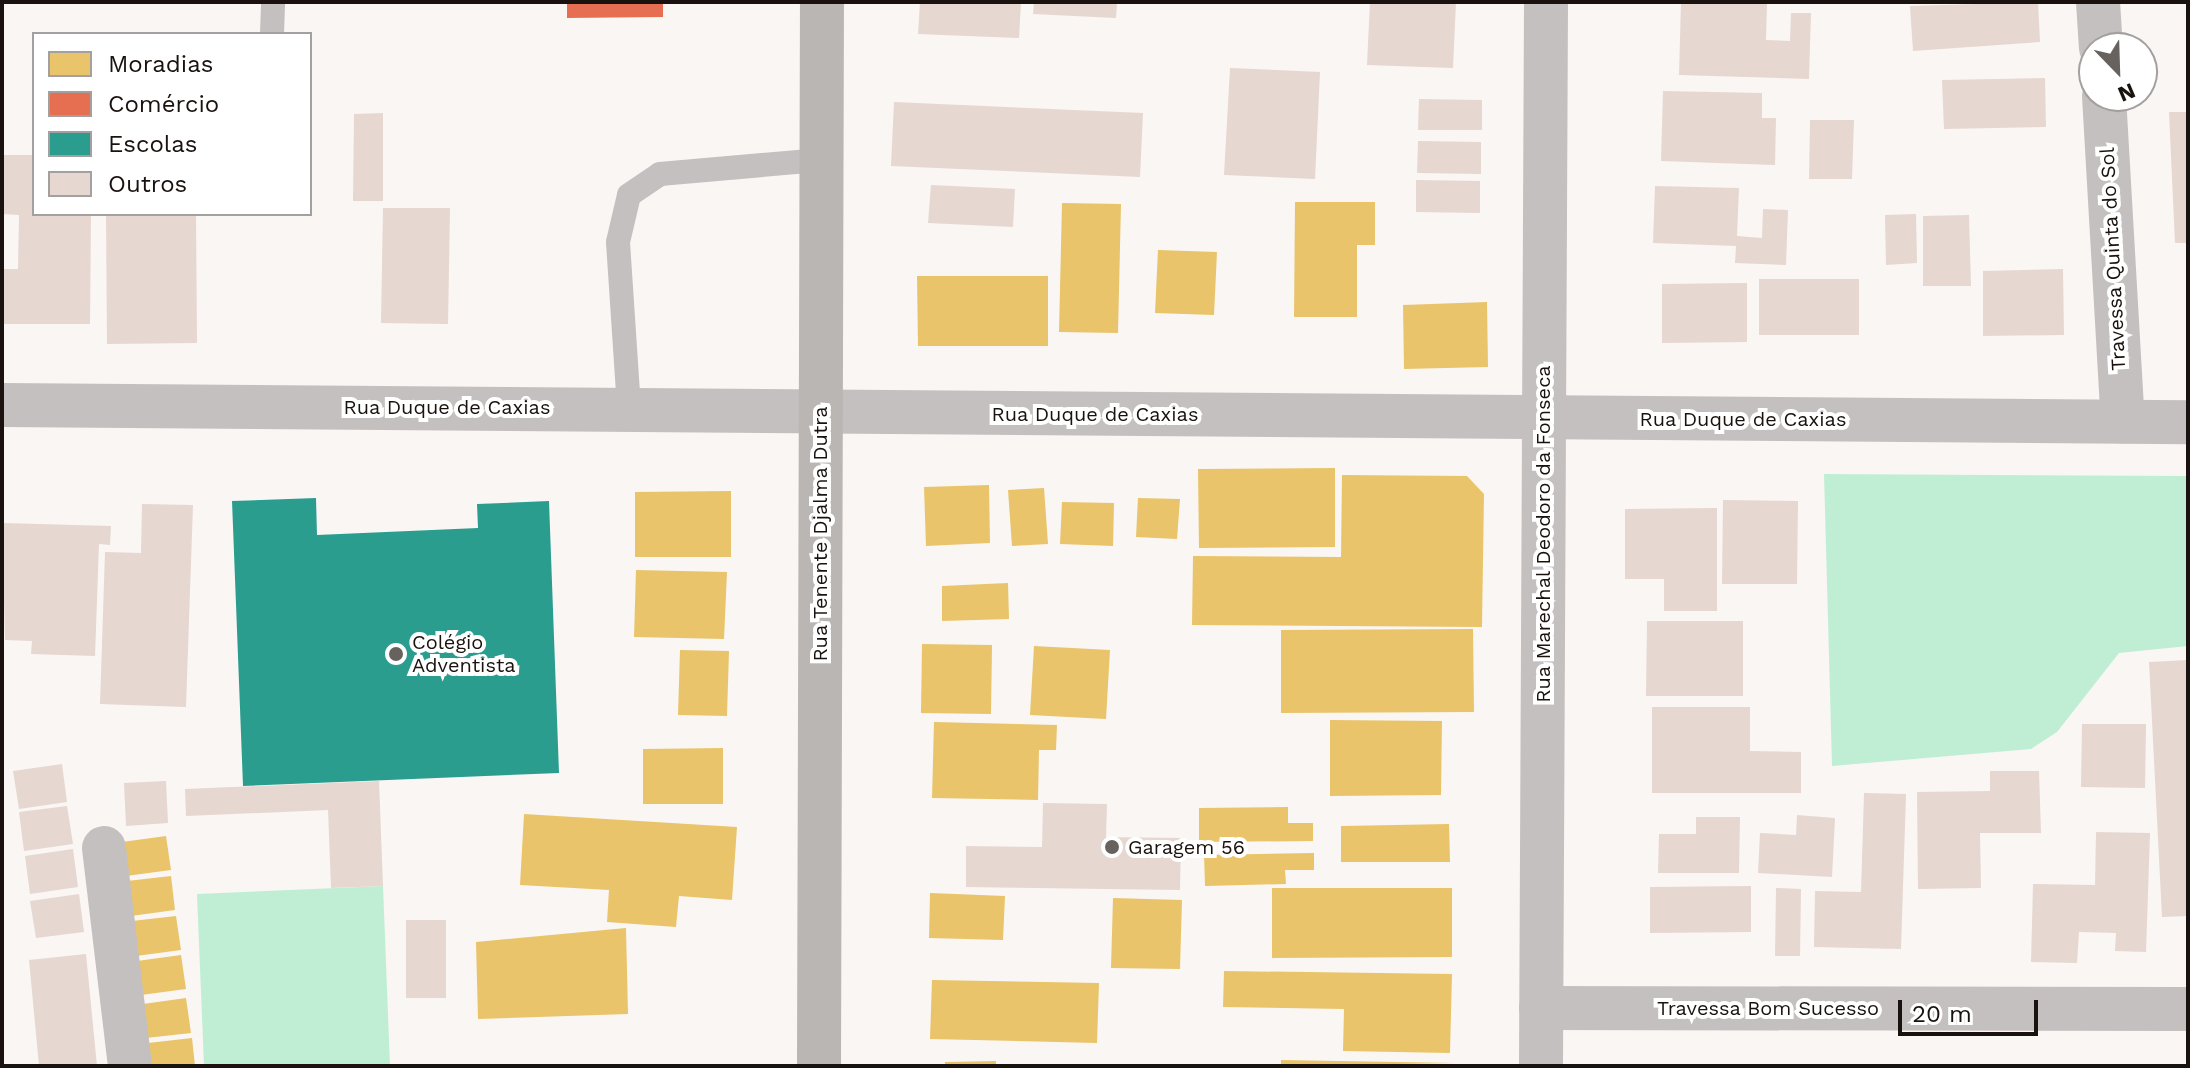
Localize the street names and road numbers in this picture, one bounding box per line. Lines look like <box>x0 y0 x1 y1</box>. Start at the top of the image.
street label: Travessa Quinta do Sol <box>2095 146 2131 372</box>
street label: Rua Marechal Deodoro da Fonseca <box>1531 365 1555 703</box>
street label: Rua Duque de Caxias <box>343 395 551 419</box>
street label: Rua Duque de Caxias <box>991 402 1199 426</box>
street label: Rua Tenente Djalma Dutra <box>808 406 832 662</box>
street label: Rua Duque de Caxias <box>1639 407 1847 431</box>
street label: Travessa Bom Sucesso <box>1657 996 1879 1020</box>

